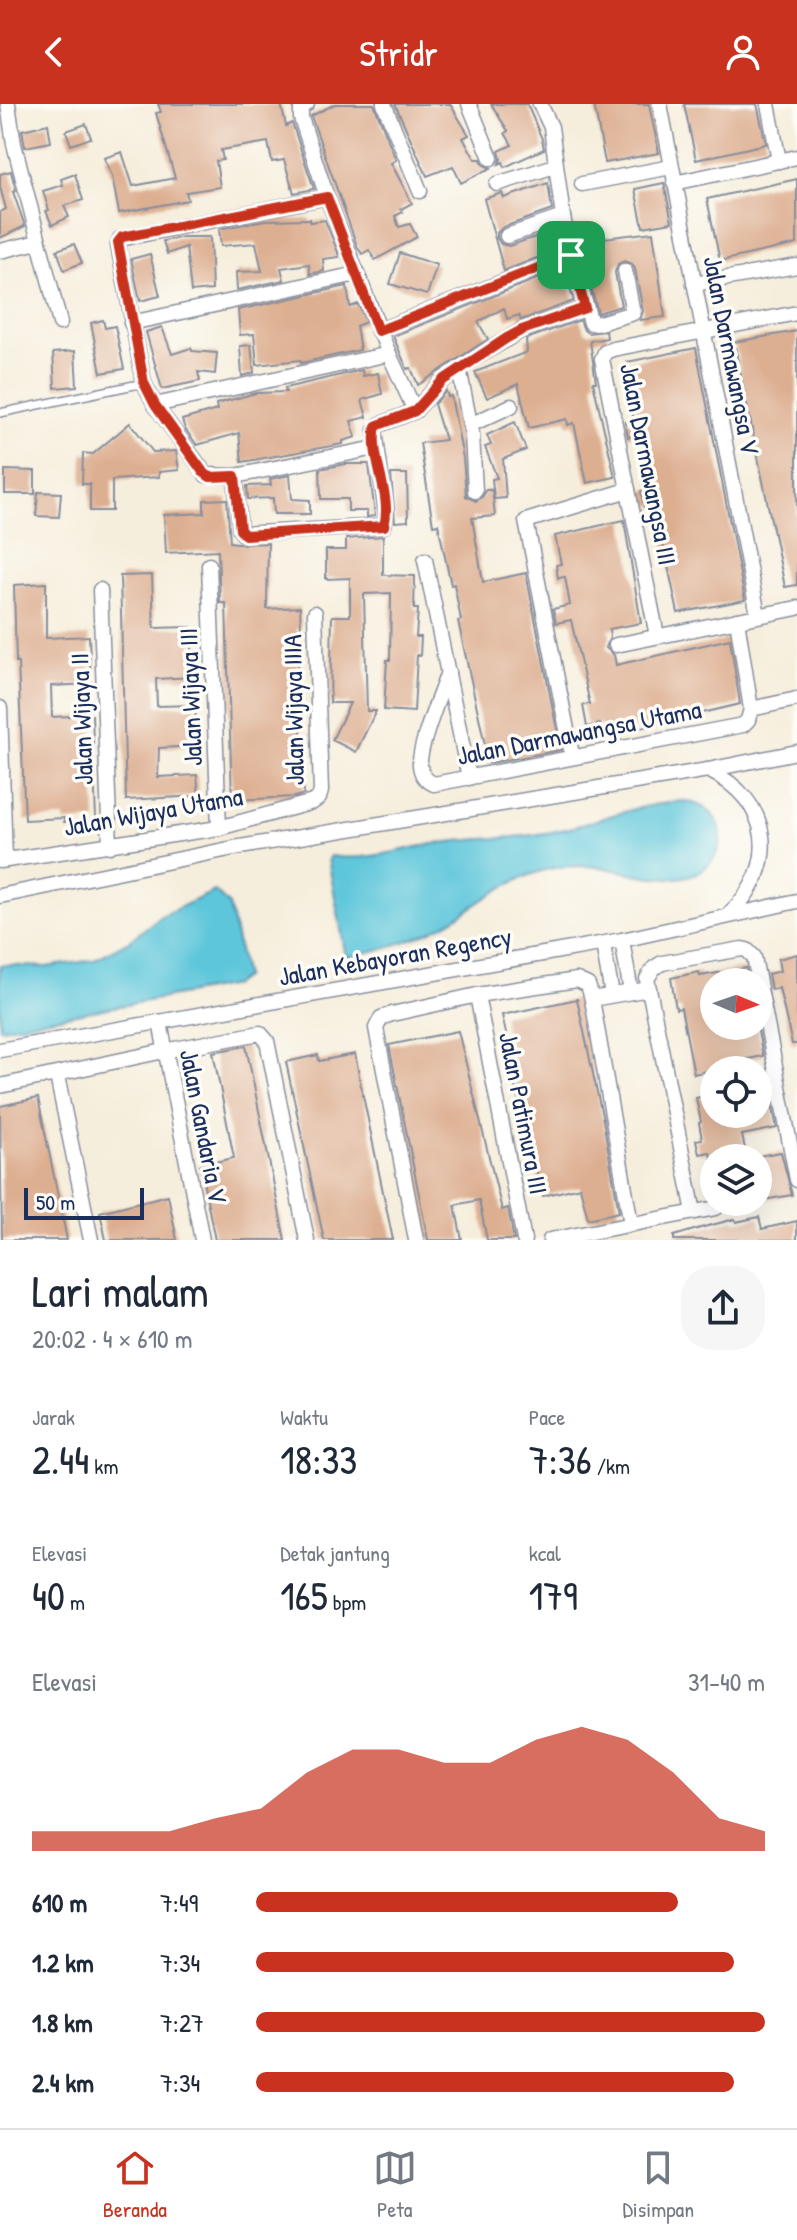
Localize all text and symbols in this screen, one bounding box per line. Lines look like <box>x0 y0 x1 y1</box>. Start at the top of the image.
text: Stridr <box>359 28 438 77</box>
icon: back <box>32 30 76 74</box>
icon: person <box>721 30 765 74</box>
pin <box>537 221 605 289</box>
icon: arrive <box>549 233 593 277</box>
street label: Jalan Darmawangsa V <box>696 253 768 458</box>
street label: Jalan Darmawangsa III <box>612 360 686 568</box>
street label: Jalan Wijaya III <box>170 627 210 767</box>
street label: Jalan Wijaya IIIA <box>274 634 312 786</box>
street label: Jalan Wijaya II <box>61 652 101 786</box>
street label: Jalan Darmawangsa Utama <box>454 691 704 773</box>
street label: Jalan Wijaya Utama <box>61 778 245 844</box>
street label: Jalan Kebayoran Regency <box>276 918 514 994</box>
north arrow <box>700 968 772 1040</box>
map controls <box>700 968 772 1216</box>
street label: Jalan Patimura III <box>491 1029 557 1197</box>
street label: Jalan Gandaria V <box>172 1046 236 1206</box>
button: locate <box>700 1056 772 1128</box>
button: layers <box>700 1144 772 1216</box>
scale bar <box>24 1184 144 1220</box>
text: 50 m <box>36 1187 75 1217</box>
text: Lari malam <box>32 1261 209 1321</box>
button: share <box>681 1266 765 1350</box>
text: 20:02 · 4 × 610 m <box>32 1321 192 1356</box>
text: Jarak <box>32 1402 75 1432</box>
text: Waktu <box>280 1402 328 1432</box>
text: Pace <box>529 1402 565 1432</box>
text: 2.44 <box>32 1432 89 1486</box>
text: 18:33 <box>280 1432 357 1486</box>
text: 7:36 <box>529 1432 592 1486</box>
text: km <box>89 1451 118 1481</box>
text: /km <box>592 1451 630 1481</box>
text: Elevasi <box>32 1538 87 1568</box>
text: Detak jantung <box>280 1538 390 1568</box>
text: kcal <box>529 1538 561 1568</box>
text: 40 <box>32 1568 65 1622</box>
text: 165 <box>280 1568 328 1622</box>
text: 179 <box>529 1568 578 1622</box>
text: m <box>65 1587 85 1617</box>
text: bpm <box>328 1587 366 1617</box>
text: Elevasi <box>32 1664 97 1699</box>
text: 31–40 m <box>688 1664 765 1699</box>
text: 610 m <box>32 1885 87 1920</box>
text: 7:49 <box>160 1885 198 1920</box>
text: 1.2 km <box>32 1945 94 1980</box>
text: 7:34 <box>160 1945 200 1980</box>
text: 1.8 km <box>32 2005 93 2040</box>
text: 7:27 <box>160 2005 204 2040</box>
text: 2.4 km <box>32 2065 94 2100</box>
text: 7:34 <box>160 2065 200 2100</box>
tab: Beranda <box>103 2146 167 2224</box>
tab: Peta <box>373 2146 417 2224</box>
tab: Disimpan <box>622 2146 694 2224</box>

